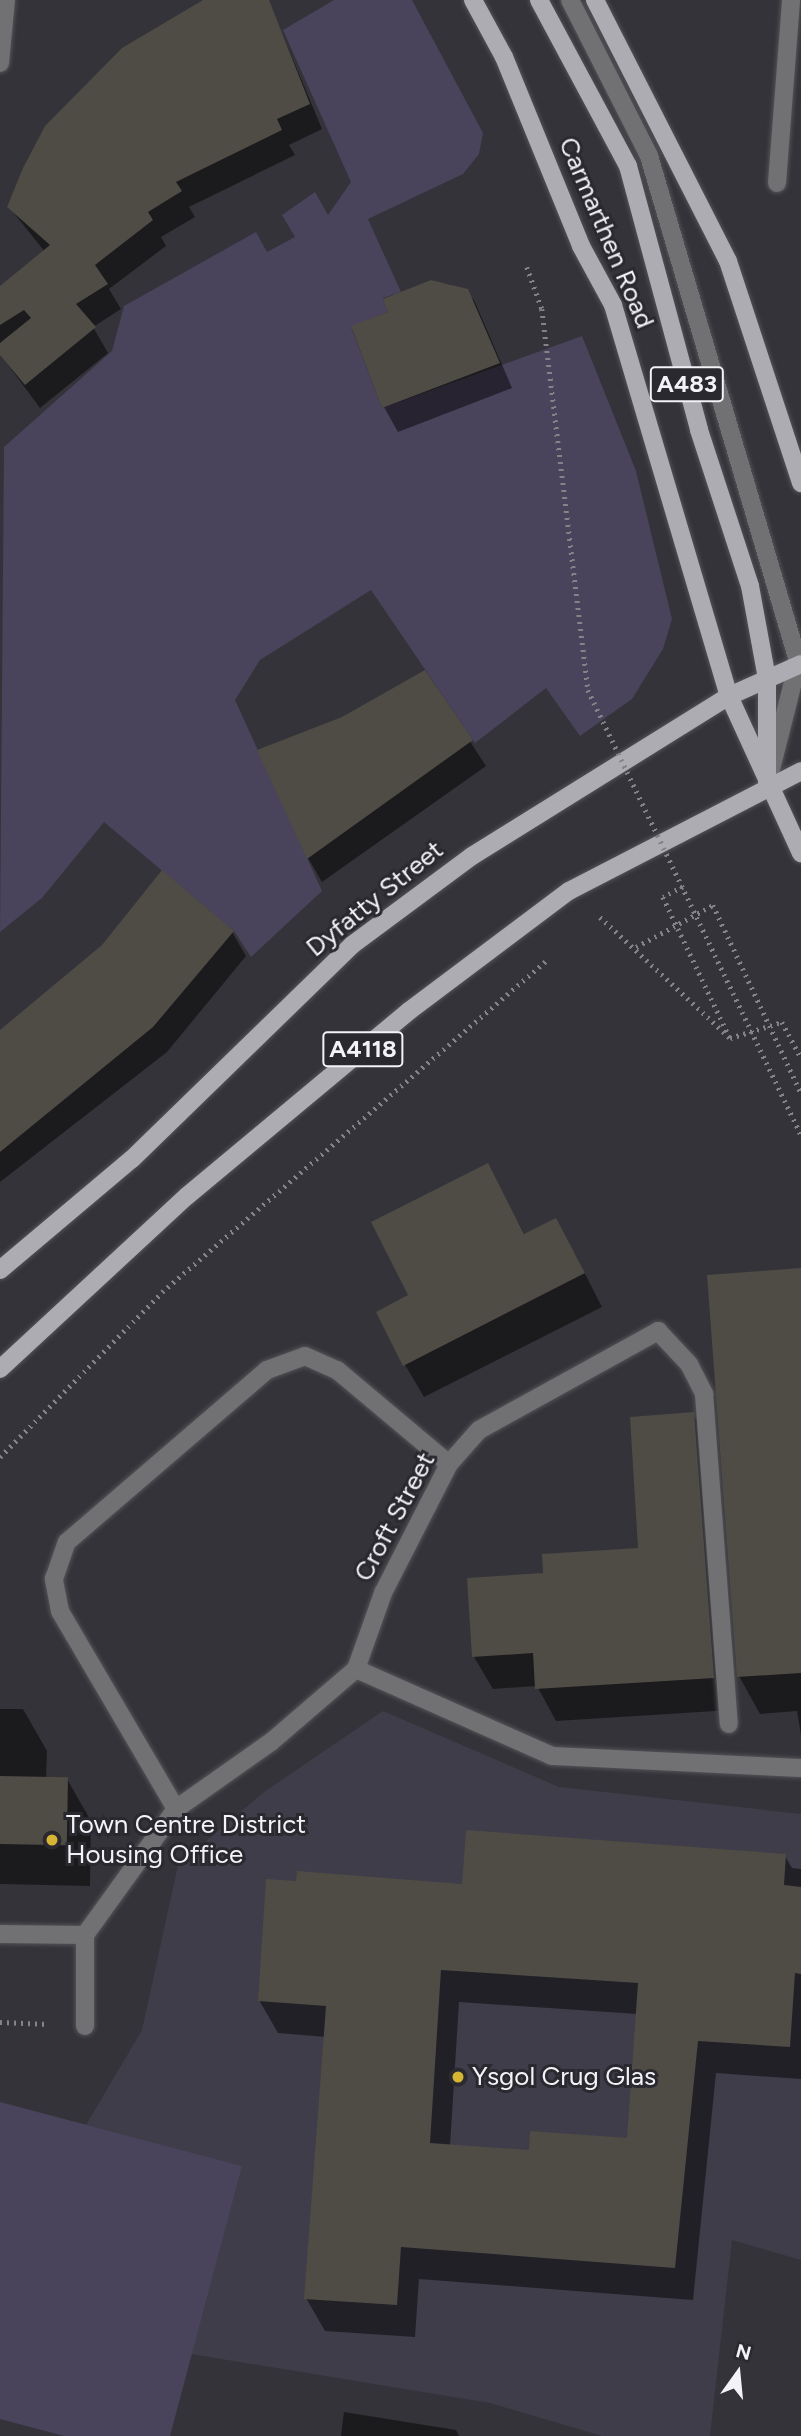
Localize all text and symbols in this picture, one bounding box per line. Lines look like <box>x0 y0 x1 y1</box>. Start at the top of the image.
street label: Carmarthen Road <box>552 133 660 333</box>
road number: A483 <box>648 363 726 404</box>
street label: Dyfatty Street <box>300 834 450 964</box>
road number: A4118 <box>321 1028 405 1070</box>
street label: Croft Street <box>348 1447 442 1587</box>
place label: Town Centre District Housing Office <box>66 1809 306 1870</box>
marker: Town Centre District Housing Office <box>44 1832 60 1848</box>
place label: Ysgol Crug Glas <box>472 2061 656 2093</box>
marker: Ysgol Crug Glas <box>450 2069 466 2085</box>
north arrow <box>703 2338 773 2408</box>
text: N <box>733 2339 754 2365</box>

